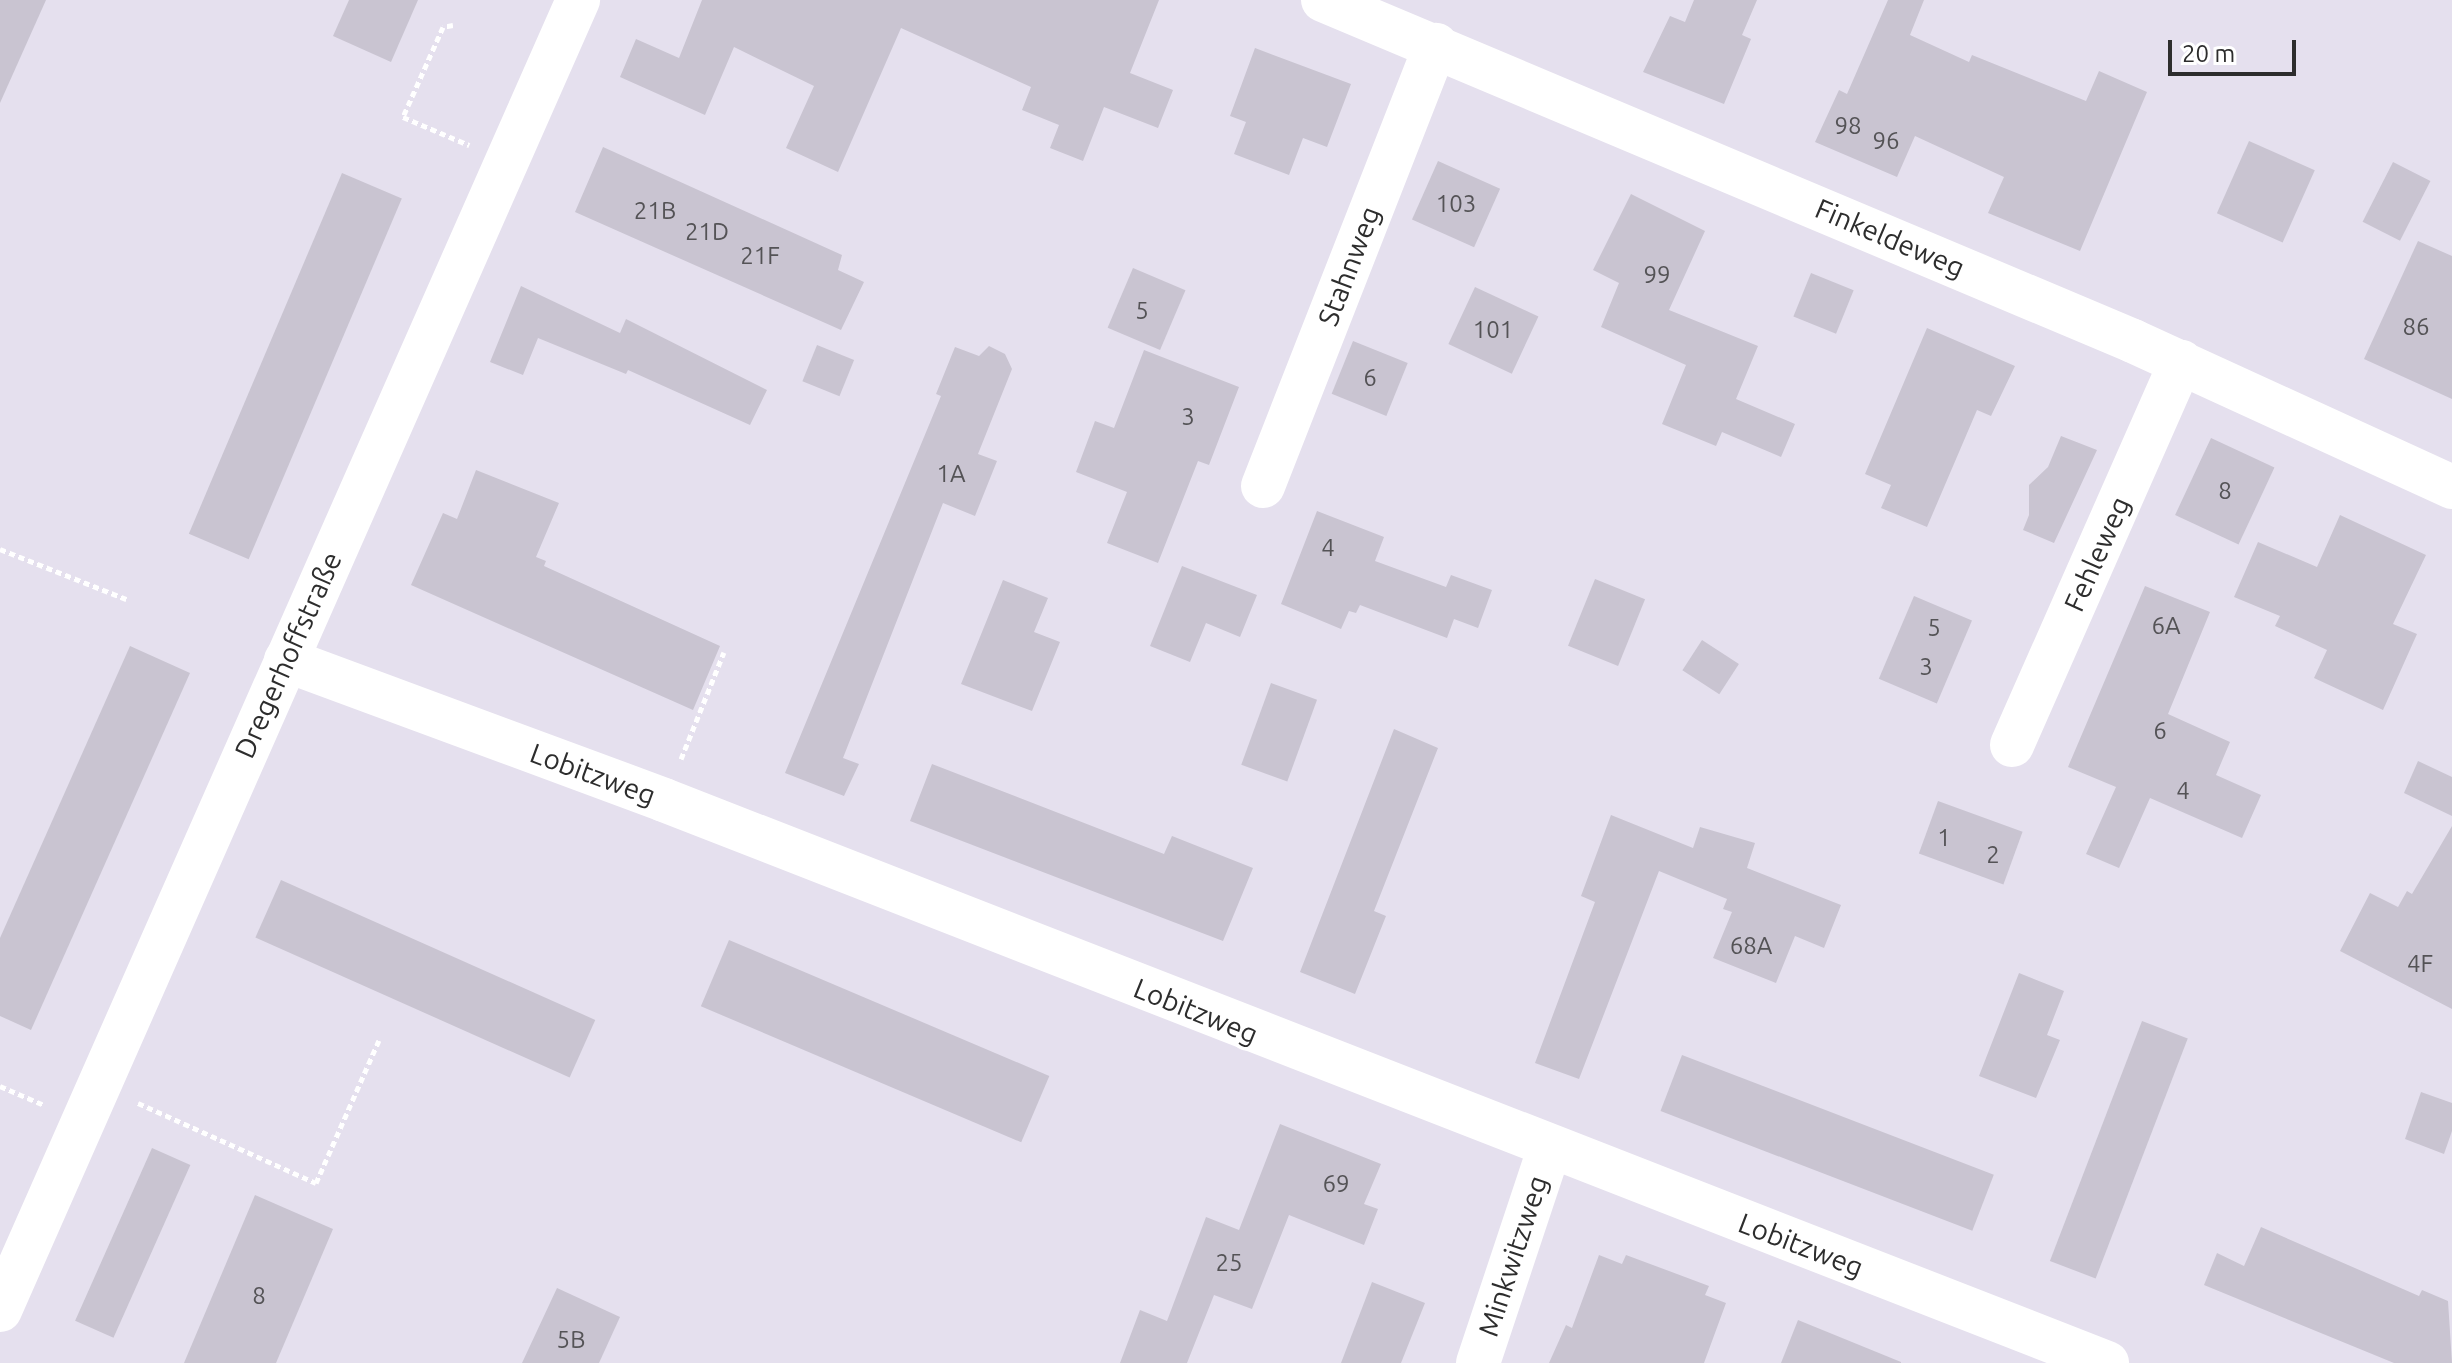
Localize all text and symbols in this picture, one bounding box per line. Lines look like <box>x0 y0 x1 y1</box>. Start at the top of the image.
scale bar <box>2172 24 2300 74</box>
text: 20 m <box>2182 40 2235 67</box>
house number: 98 <box>1834 112 1862 140</box>
house number: 96 <box>1872 127 1900 155</box>
house number: 103 <box>1436 190 1476 218</box>
street label: Finkeldeweg <box>1810 191 1970 285</box>
house number: 21B <box>634 197 676 225</box>
street label: Stahnweg <box>1311 202 1387 330</box>
house number: 21D <box>685 218 729 246</box>
house number: 21F <box>740 242 780 270</box>
house number: 99 <box>1643 261 1671 289</box>
house number: 5 <box>1135 297 1149 325</box>
house number: 86 <box>2402 313 2430 341</box>
house number: 101 <box>1473 316 1513 344</box>
house number: 6 <box>1363 364 1377 392</box>
house number: 3 <box>1181 403 1195 431</box>
house number: 1A <box>936 460 966 488</box>
house number: 8 <box>2218 477 2232 505</box>
street label: Fehleweg <box>2057 491 2137 617</box>
house number: 4 <box>1321 534 1335 562</box>
street label: Dregerhoffstraße <box>227 547 349 763</box>
house number: 6A <box>2151 612 2181 640</box>
house number: 5 <box>1927 614 1941 642</box>
house number: 3 <box>1919 653 1933 681</box>
house number: 6 <box>2153 717 2167 745</box>
street label: Lobitzweg <box>526 736 660 812</box>
house number: 4 <box>2176 777 2190 805</box>
house number: 1 <box>1937 824 1951 852</box>
house number: 2 <box>1986 841 2000 869</box>
house number: 68A <box>1730 932 1772 960</box>
house number: 4F <box>2407 950 2433 978</box>
street label: Lobitzweg <box>1129 971 1263 1051</box>
house number: 69 <box>1322 1170 1350 1198</box>
street label: Minkwitzweg <box>1471 1171 1555 1341</box>
street label: Lobitzweg <box>1734 1206 1868 1284</box>
house number: 25 <box>1215 1249 1243 1277</box>
house number: 8 <box>252 1282 266 1310</box>
house number: 5B <box>557 1326 585 1354</box>

